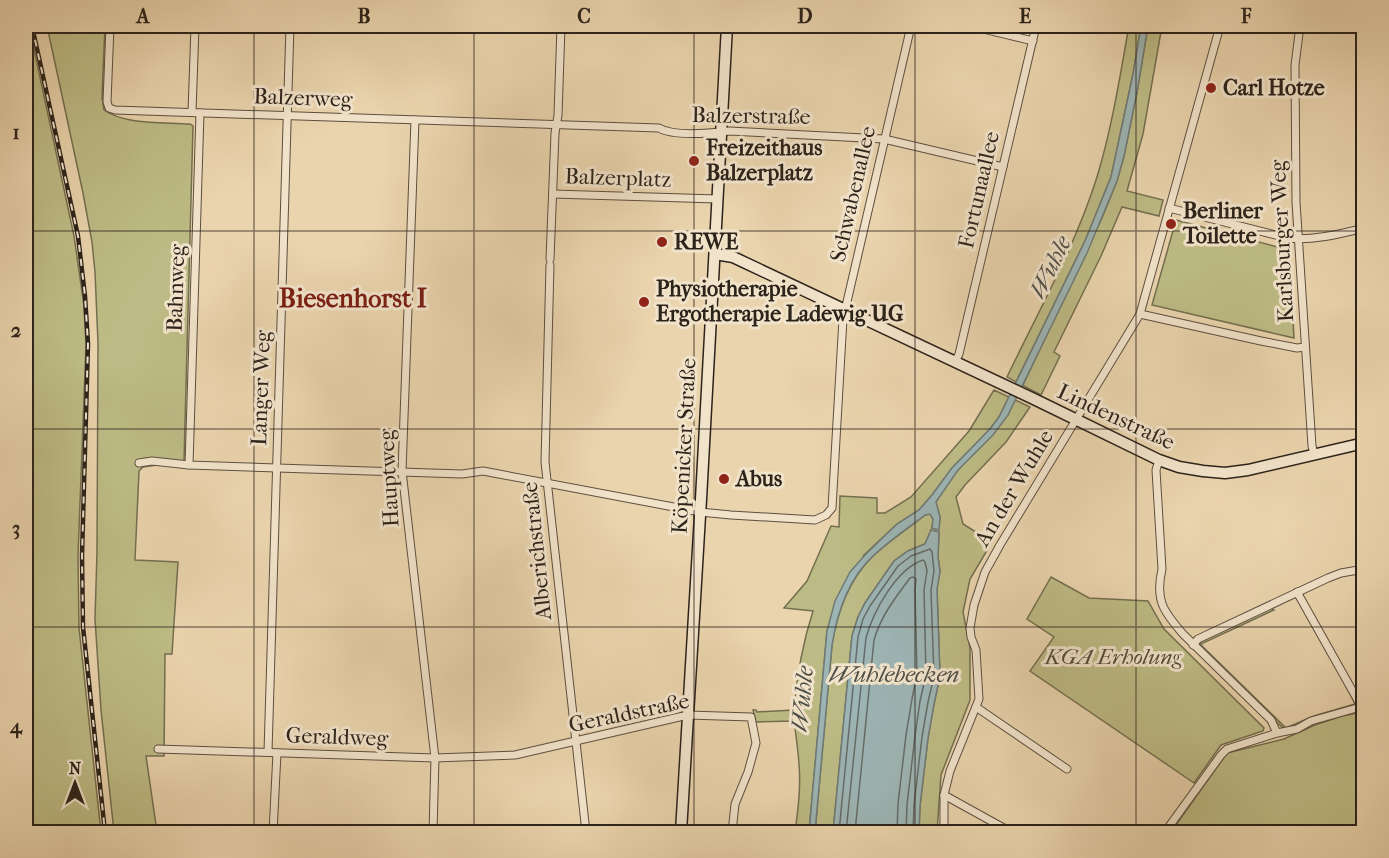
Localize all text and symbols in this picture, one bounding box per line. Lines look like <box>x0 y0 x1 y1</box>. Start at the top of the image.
text: A <box>135 5 151 28</box>
text: B <box>357 5 371 28</box>
text: C <box>577 5 591 28</box>
text: D <box>797 5 813 28</box>
text: E <box>1019 5 1031 28</box>
text: F <box>1240 5 1252 28</box>
place label: Carl Hotze <box>1223 75 1325 101</box>
marker: Carl Hotze <box>1204 81 1218 95</box>
street label: Balzerweg <box>253 83 353 113</box>
street label: Balzerstraße <box>691 102 811 130</box>
text: 1 <box>12 121 20 144</box>
street label: Schwabenallee <box>825 124 881 264</box>
street label: Fortunaallee <box>953 129 1005 251</box>
place label: Freizeithaus Balzerplatz <box>705 135 822 186</box>
marker: Freizeithaus Balzerplatz <box>687 154 701 168</box>
street label: Karlsburger Weg <box>1265 159 1299 323</box>
street label: Balzerplatz <box>564 163 672 193</box>
place label: Berliner Toilette <box>1182 198 1264 249</box>
marker: Berliner Toilette <box>1164 217 1178 231</box>
place label: REWE <box>674 229 739 255</box>
water label: Wuhle <box>1023 230 1078 303</box>
marker: REWE <box>655 235 669 249</box>
street label: Bahnweg <box>161 243 191 332</box>
place label: Physiotherapie Ergotherapie Ladewig UG <box>656 276 904 327</box>
district label: Biesenhorst I <box>279 283 427 314</box>
marker: Physiotherapie Ergotherapie Ladewig UG <box>637 295 651 309</box>
text: 2 <box>11 319 21 342</box>
street label: Langer Weg <box>246 329 276 446</box>
street label: Köpenicker Straße <box>666 357 702 535</box>
street label: Lindenstraße <box>1053 378 1179 456</box>
street label: An der Wuhle <box>969 425 1059 552</box>
street label: Hauptweg <box>373 428 405 528</box>
place label: Abus <box>734 466 782 492</box>
marker: Abus <box>717 472 731 486</box>
street label: Alberichstraße <box>517 481 557 622</box>
text: 3 <box>12 517 20 540</box>
park label: KGA Erholung <box>1043 644 1181 670</box>
water label: Wuhlebecken <box>828 660 960 688</box>
water label: Wuhle <box>785 664 819 733</box>
street label: Geraldstraße <box>566 688 692 738</box>
text: 4 <box>9 715 23 739</box>
street label: Geraldweg <box>285 722 389 752</box>
north arrow <box>45 753 105 813</box>
text: N <box>69 759 82 778</box>

